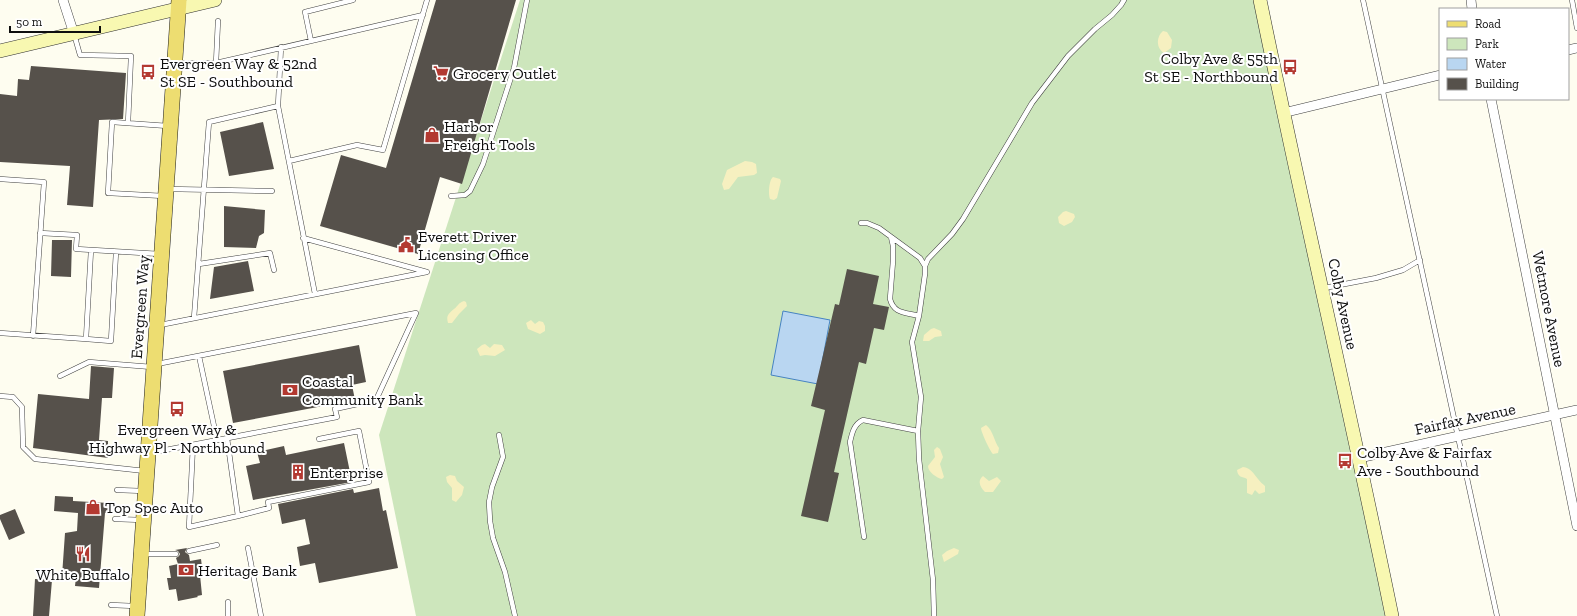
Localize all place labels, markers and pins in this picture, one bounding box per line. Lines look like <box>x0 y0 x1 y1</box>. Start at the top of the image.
place label: Colby Ave & 55th St SE - Northbound <box>1144 49 1278 86</box>
place label: Evergreen Way & 52nd St SE - Southbound <box>160 54 317 91</box>
bus stop icon: Colby Ave & 55th St SE - Northbound <box>1281 58 1299 76</box>
bus stop icon: Evergreen Way & 52nd St SE - Southbound <box>139 63 157 81</box>
supermarket icon: Grocery Outlet <box>432 64 450 82</box>
place label: Grocery Outlet <box>453 64 556 83</box>
place label: Harbor Freight Tools <box>444 117 535 154</box>
shop icon: Harbor Freight Tools <box>423 126 441 144</box>
place label: Everett Driver Licensing Office <box>418 227 529 264</box>
public building icon: Everett Driver Licensing Office <box>397 236 415 254</box>
place label: Coastal Community Bank <box>302 372 424 409</box>
bank icon: Coastal Community Bank <box>281 381 299 399</box>
bus stop icon: Evergreen Way & Highway Pl - Northbound <box>168 400 186 418</box>
place label: Evergreen Way & Highway Pl - Northbound <box>89 420 265 457</box>
place label: Colby Ave & Fairfax Ave - Southbound <box>1357 443 1492 480</box>
bus stop icon: Colby Ave & Fairfax Ave - Southbound <box>1336 452 1354 470</box>
building icon: Enterprise <box>289 463 307 481</box>
place label: Enterprise <box>310 463 383 482</box>
shop icon: Top Spec Auto <box>84 498 102 516</box>
place label: Top Spec Auto <box>105 498 203 517</box>
restaurant icon: White Buffalo <box>74 545 92 563</box>
bank icon: Heritage Bank <box>177 561 195 579</box>
place label: Heritage Bank <box>198 561 298 580</box>
place label: White Buffalo <box>36 565 130 584</box>

